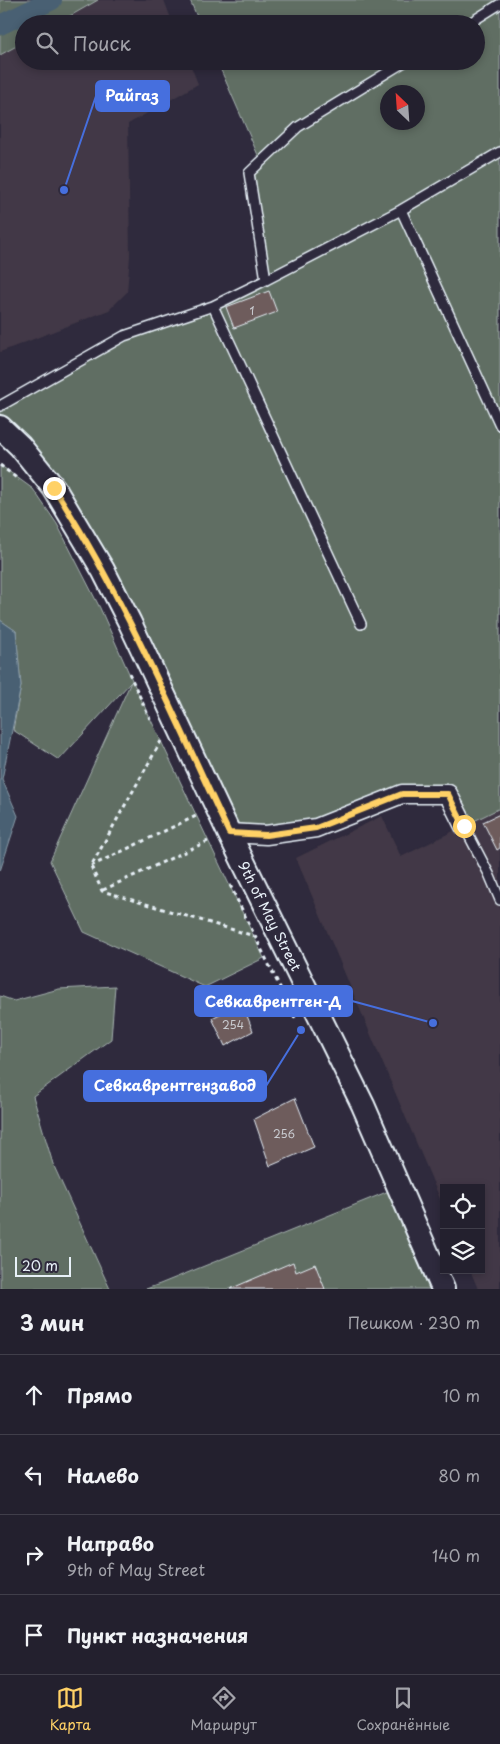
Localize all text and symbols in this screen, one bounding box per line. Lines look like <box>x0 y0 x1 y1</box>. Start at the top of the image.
search box <box>15 15 485 70</box>
icon: search <box>33 29 61 57</box>
text: Поиск <box>73 29 131 57</box>
callout: Райгаз <box>96 81 169 111</box>
text: Райгаз <box>105 83 159 106</box>
north arrow <box>380 85 425 130</box>
house number: 1 <box>250 302 255 319</box>
route end <box>43 477 66 500</box>
route start <box>453 815 476 838</box>
street label: 9th of May Street <box>233 857 307 975</box>
callout: Севкаврентген-Д <box>195 986 352 1016</box>
text: Севкаврентген-Д <box>205 989 342 1012</box>
house number: 254 <box>222 1016 244 1033</box>
callout: Севкаврентгензавод <box>84 1071 266 1101</box>
text: Севкаврентгензавод <box>94 1073 256 1096</box>
house number: 256 <box>273 1125 295 1142</box>
map controls <box>440 1184 485 1274</box>
button: locate <box>440 1184 485 1229</box>
button: layers <box>440 1229 485 1274</box>
scale bar <box>15 1254 71 1277</box>
text: 20 m <box>22 1255 58 1276</box>
text: 3 мин <box>20 1306 84 1338</box>
text: Пешком · 230 m <box>348 1310 480 1334</box>
icon: ahead <box>20 1381 48 1409</box>
text: Прямо <box>67 1381 132 1409</box>
text: 10 m <box>443 1383 480 1407</box>
icon: left <box>20 1461 48 1489</box>
text: Налево <box>67 1461 139 1489</box>
text: 80 m <box>438 1463 480 1487</box>
text: Направо <box>67 1529 154 1557</box>
icon: right <box>20 1541 48 1569</box>
text: 140 m <box>432 1543 480 1567</box>
text: 9th of May Street <box>67 1557 205 1581</box>
icon: arrive <box>20 1621 48 1649</box>
text: Пункт назначения <box>67 1621 248 1649</box>
tab: Карта <box>50 1684 91 1735</box>
tab: Маршрут <box>191 1684 257 1735</box>
tab: Сохранённые <box>357 1684 450 1735</box>

